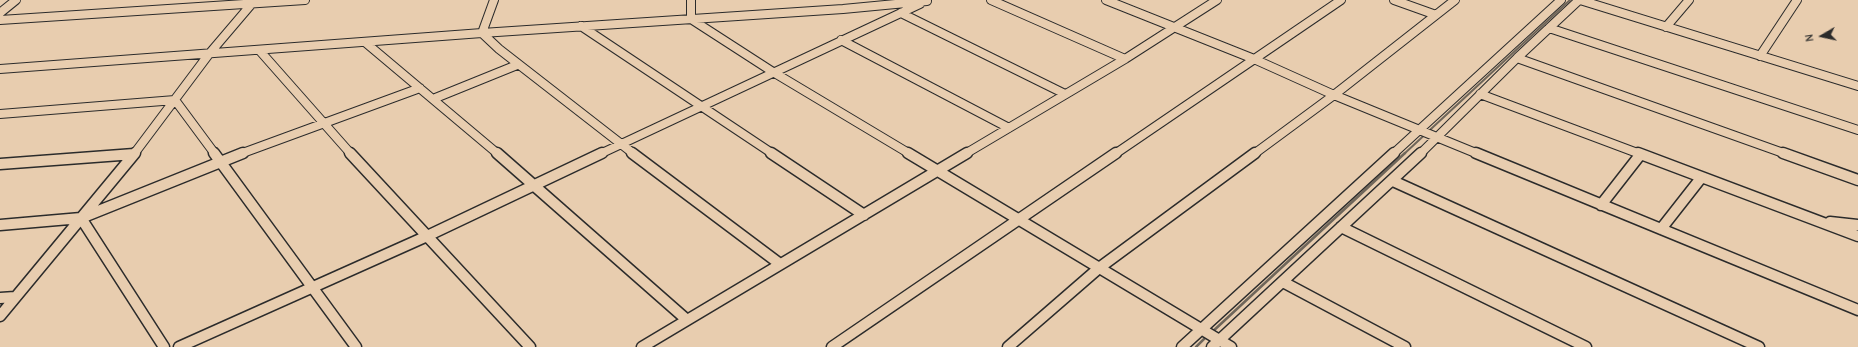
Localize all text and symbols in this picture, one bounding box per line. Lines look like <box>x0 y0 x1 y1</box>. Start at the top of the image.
north arrow <box>1802 16 1842 56</box>
text: N <box>1803 33 1817 43</box>

